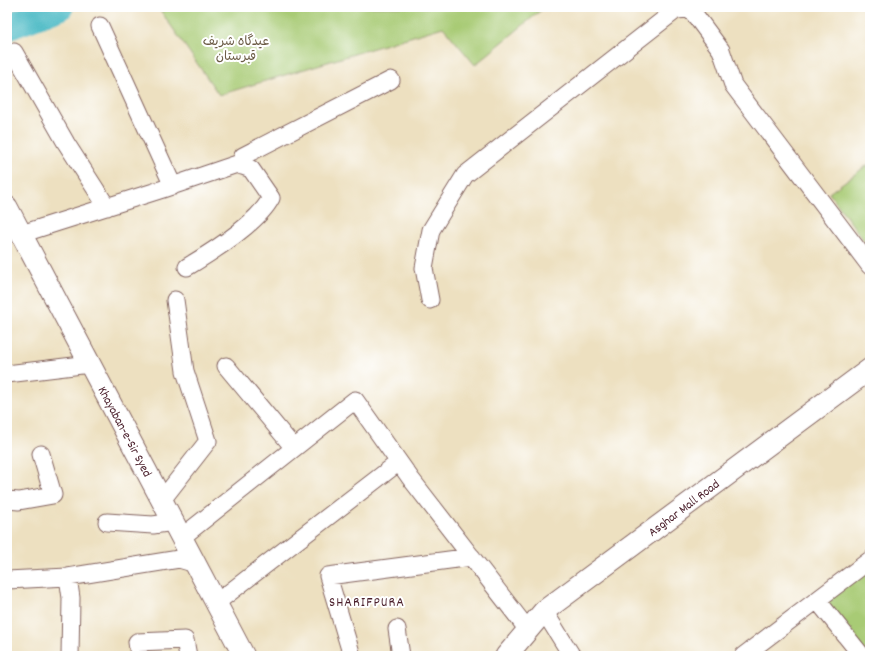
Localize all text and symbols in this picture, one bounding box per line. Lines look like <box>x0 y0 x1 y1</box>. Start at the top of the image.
park label: عیدگاہ شریف قبرستان <box>203 33 269 67</box>
street label: Khayaban-e-Sir Syed <box>92 383 156 481</box>
street label: Asghar Mall Road <box>645 476 724 542</box>
district label: SHARIFPURA <box>329 593 405 613</box>

